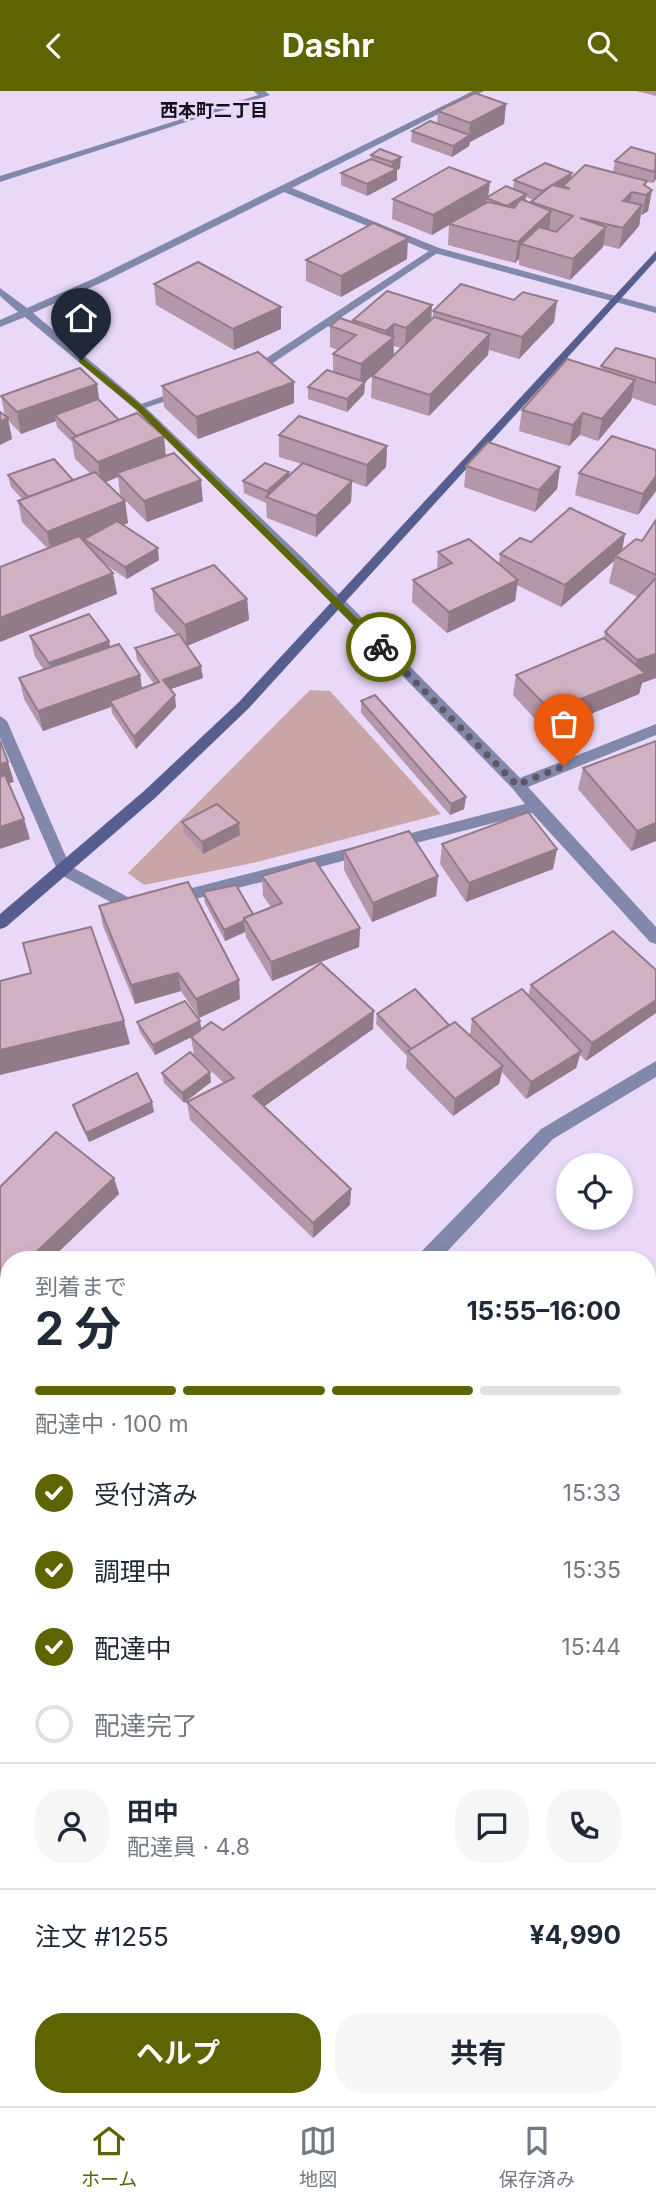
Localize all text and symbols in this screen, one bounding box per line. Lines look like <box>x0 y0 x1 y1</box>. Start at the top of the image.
text: Dashr <box>282 26 374 65</box>
icon: back <box>35 27 73 65</box>
icon: search <box>583 27 621 65</box>
district label: 西本町二丁目 <box>160 100 268 121</box>
pin <box>51 288 111 360</box>
icon: home <box>62 299 100 337</box>
courier <box>346 612 416 682</box>
icon: bike <box>362 628 400 666</box>
pin <box>534 694 594 766</box>
icon: bag <box>545 705 583 743</box>
map controls <box>556 1153 633 1230</box>
button: locate <box>556 1153 633 1230</box>
text: 到着まで <box>35 1273 127 1301</box>
text: 15:55–16:00 <box>466 1295 621 1326</box>
text: 2 分 <box>35 1300 121 1356</box>
text: 配達中 · 100 m <box>35 1410 189 1438</box>
icon: check <box>35 1474 73 1512</box>
text: 受付済み <box>94 1479 198 1510</box>
text: 15:33 <box>563 1479 621 1507</box>
icon: check <box>35 1551 73 1589</box>
text: 調理中 <box>94 1556 172 1587</box>
text: 15:35 <box>563 1556 621 1584</box>
icon: check <box>35 1628 73 1666</box>
text: 配達中 <box>94 1633 172 1664</box>
text: 15:44 <box>561 1633 621 1661</box>
text: 配達完了 <box>94 1710 198 1741</box>
button: person <box>35 1789 109 1863</box>
button: chat <box>455 1789 529 1863</box>
button: phone <box>547 1789 621 1863</box>
text: 田中 <box>127 1796 179 1827</box>
text: 配達員 · 4.8 <box>127 1833 250 1861</box>
text: ¥4,990 <box>530 1919 621 1950</box>
text: 注文 #1255 <box>35 1921 169 1952</box>
button: ヘルプ <box>35 2013 321 2093</box>
button: 共有 <box>335 2013 621 2093</box>
tab: ホーム <box>81 2122 137 2191</box>
tab: 地図 <box>299 2122 337 2191</box>
tab: 保存済み <box>499 2122 575 2191</box>

